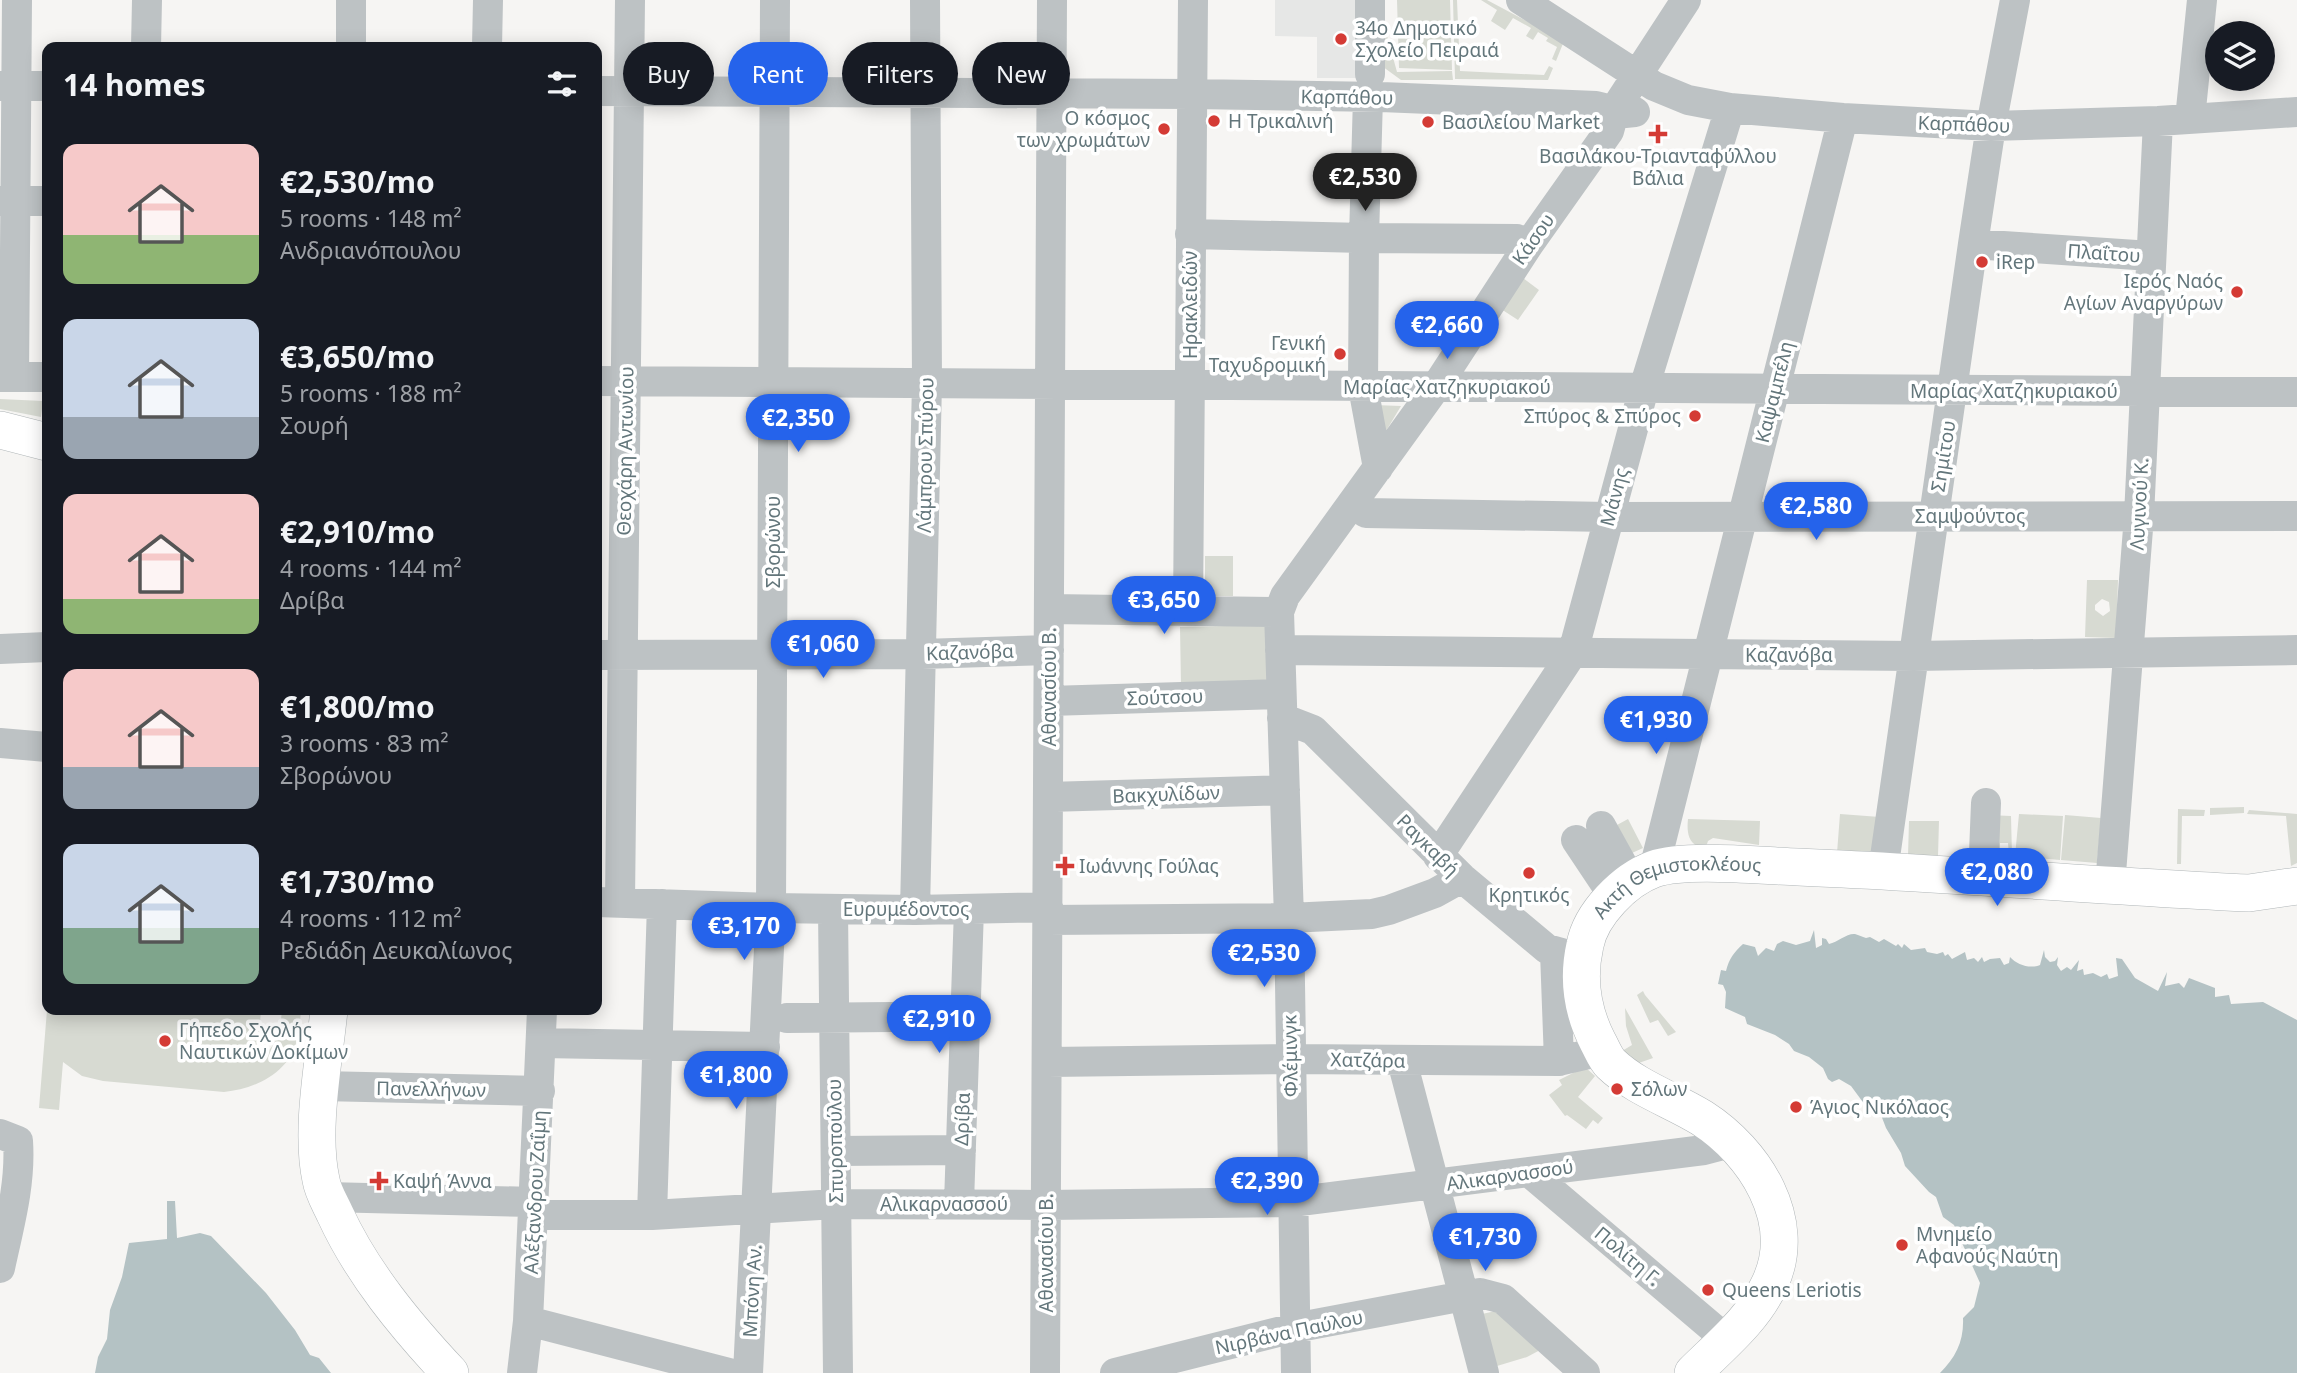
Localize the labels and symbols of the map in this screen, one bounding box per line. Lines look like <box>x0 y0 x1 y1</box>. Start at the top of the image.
place label: 34ο Δημοτικό Σχολείο Πειραιά <box>1355 15 1499 63</box>
marker: 34ο Δημοτικό Σχολείο Πειραιά <box>1333 31 1349 47</box>
street label: Καρπάθου <box>1300 83 1394 111</box>
place label: Ο κόσμος των χρωμάτων <box>1017 105 1150 153</box>
place label: Η Τρικαλινή <box>1228 108 1333 134</box>
place label: Βασιλείου Market <box>1442 109 1600 135</box>
street label: Καρπάθου <box>1917 109 2011 139</box>
marker: Η Τρικαλινή <box>1206 113 1222 129</box>
marker: Βασιλείου Market <box>1420 114 1436 130</box>
marker: Ο κόσμος των χρωμάτων <box>1156 121 1172 137</box>
marker: Βασιλάκου-Τριανταφύλλου Βάλια <box>1650 126 1666 142</box>
place label: Βασιλάκου-Τριανταφύλλου Βάλια <box>1539 143 1777 191</box>
pin: €2,530 <box>1308 154 1422 213</box>
street label: Κάσου <box>1506 208 1560 270</box>
street label: Πλαΐτου <box>2067 237 2141 269</box>
place label: iRep <box>1996 249 2035 275</box>
street label: Ηρακλειδών <box>1177 251 1203 359</box>
marker: iRep <box>1974 254 1990 270</box>
place label: Ιερός Ναός Αγίων Αναργύρων <box>2064 268 2223 316</box>
marker: Ιερός Ναός Αγίων Αναργύρων <box>2229 284 2245 300</box>
pin: €2,660 <box>1390 302 1504 361</box>
place label: Γενική Ταχυδρομική <box>1209 330 1326 378</box>
street label: Καψαμπέλη <box>1749 338 1799 446</box>
marker: Γενική Ταχυδρομική <box>1332 346 1348 362</box>
street label: Θεοχάρη Αντωνίου <box>611 366 639 536</box>
street label: Μαρίας Χατζηκυριακού <box>1343 374 1551 400</box>
street label: Λάμπρου Σπύρου <box>911 377 939 533</box>
street label: Μαρίας Χατζηκυριακού <box>1910 378 2118 404</box>
pin: €2,350 <box>741 394 855 454</box>
place label: Σπύρος & Σπύρος <box>1524 403 1681 429</box>
marker: Σπύρος & Σπύρος <box>1687 408 1703 424</box>
street label: Σημίτου <box>1925 418 1961 494</box>
street label: Λυγινού Κ. <box>2124 457 2154 551</box>
street label: Μάνης <box>1594 465 1634 529</box>
pin: €2,580 <box>1759 482 1873 542</box>
street label: Σβορώνου <box>760 496 786 588</box>
street label: Σαμψούντος <box>1915 503 2025 529</box>
pin: €3,650 <box>1107 576 1221 636</box>
pin: €1,060 <box>766 620 880 680</box>
street label: Αθανασίου Β. <box>1036 627 1062 747</box>
street label: Καζανόβα <box>926 637 1014 667</box>
street label: Καζανόβα <box>1745 642 1833 668</box>
street label: Σούτσου <box>1126 683 1204 711</box>
pin: €1,930 <box>1599 696 1713 756</box>
street label: Βακχυλίδων <box>1112 779 1221 809</box>
street label: Ραγκαβή <box>1391 808 1465 882</box>
pin: €2,080 <box>1940 848 2054 908</box>
street label: Ακτή Θεμιστοκλέους <box>1587 850 1762 924</box>
place label: Ιωάννης Γούλας <box>1079 853 1219 879</box>
marker: Ιωάννης Γούλας <box>1057 858 1073 874</box>
marker: Κρητικός <box>1521 865 1537 881</box>
place label: Κρητικός <box>1488 882 1570 908</box>
street label: Ευρυμέδοντος <box>843 896 969 922</box>
pin: €3,170 <box>687 902 801 962</box>
pin: €2,530 <box>1207 930 1321 989</box>
pin: €2,910 <box>882 996 996 1055</box>
street label: Φλέμινγκ <box>1276 1015 1304 1097</box>
place label: Γήπεδο Σχολής Ναυτικών Δοκίμων <box>179 1017 348 1065</box>
marker: Γήπεδο Σχολής Ναυτικών Δοκίμων <box>157 1033 173 1049</box>
street label: Χατζάρα <box>1330 1046 1406 1074</box>
pin: €1,800 <box>679 1052 793 1111</box>
street label: Πανελλήνων <box>376 1075 486 1103</box>
place label: Σόλων <box>1631 1076 1687 1102</box>
street label: Σπυροπούλου <box>821 1079 849 1203</box>
marker: Σόλων <box>1609 1081 1625 1097</box>
street label: Δρίβα <box>948 1092 976 1146</box>
place label: Άγιος Νικόλαος <box>1810 1094 1949 1120</box>
marker: Άγιος Νικόλαος <box>1788 1099 1804 1115</box>
street label: Αλέξανδρου Ζαΐμη <box>518 1109 552 1275</box>
street label: Αλικαρνασσού <box>1445 1153 1575 1197</box>
pin: €2,390 <box>1210 1158 1324 1217</box>
place label: Καψή Άννα <box>393 1168 492 1194</box>
marker: Καψή Άννα <box>371 1173 387 1189</box>
street label: Αλικαρνασσού <box>880 1191 1008 1217</box>
street label: Αθανασίου Β. <box>1033 1193 1059 1313</box>
pin: €1,730 <box>1428 1214 1542 1273</box>
street label: Πολίτη Γ. <box>1589 1220 1667 1292</box>
place label: Μνημείο Αφανούς Ναύτη <box>1916 1221 2058 1269</box>
marker: Μνημείο Αφανούς Ναύτη <box>1894 1237 1910 1253</box>
street label: Μπόνη Αν. <box>737 1244 767 1338</box>
place label: Queens Leriotis <box>1722 1277 1862 1303</box>
marker: Queens Leriotis <box>1700 1282 1716 1298</box>
street label: Νιρβάνα Παύλου <box>1213 1304 1365 1360</box>

